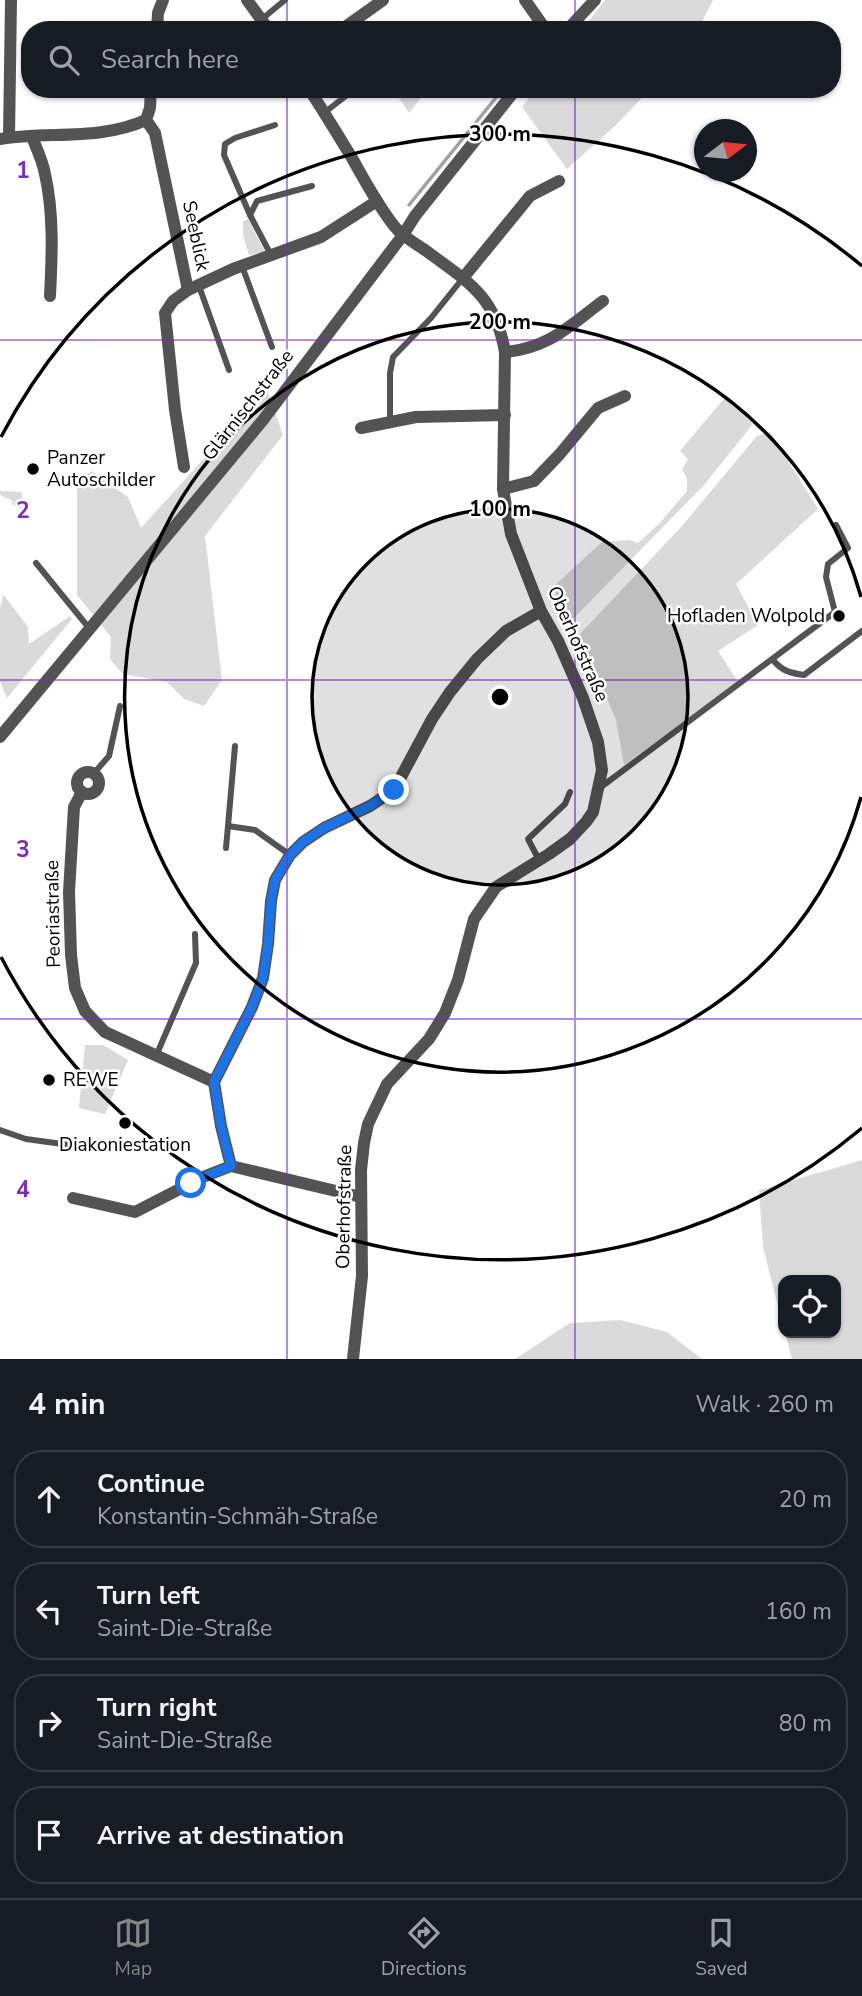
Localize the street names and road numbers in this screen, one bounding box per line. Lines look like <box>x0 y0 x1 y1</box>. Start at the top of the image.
street label: Seeblick <box>176 198 216 274</box>
street label: Glärnischstraße <box>196 344 300 466</box>
street label: Oberhofstraße <box>541 582 615 706</box>
street label: Peoriastraße <box>39 860 67 968</box>
street label: Oberhofstraße <box>330 1145 358 1269</box>

